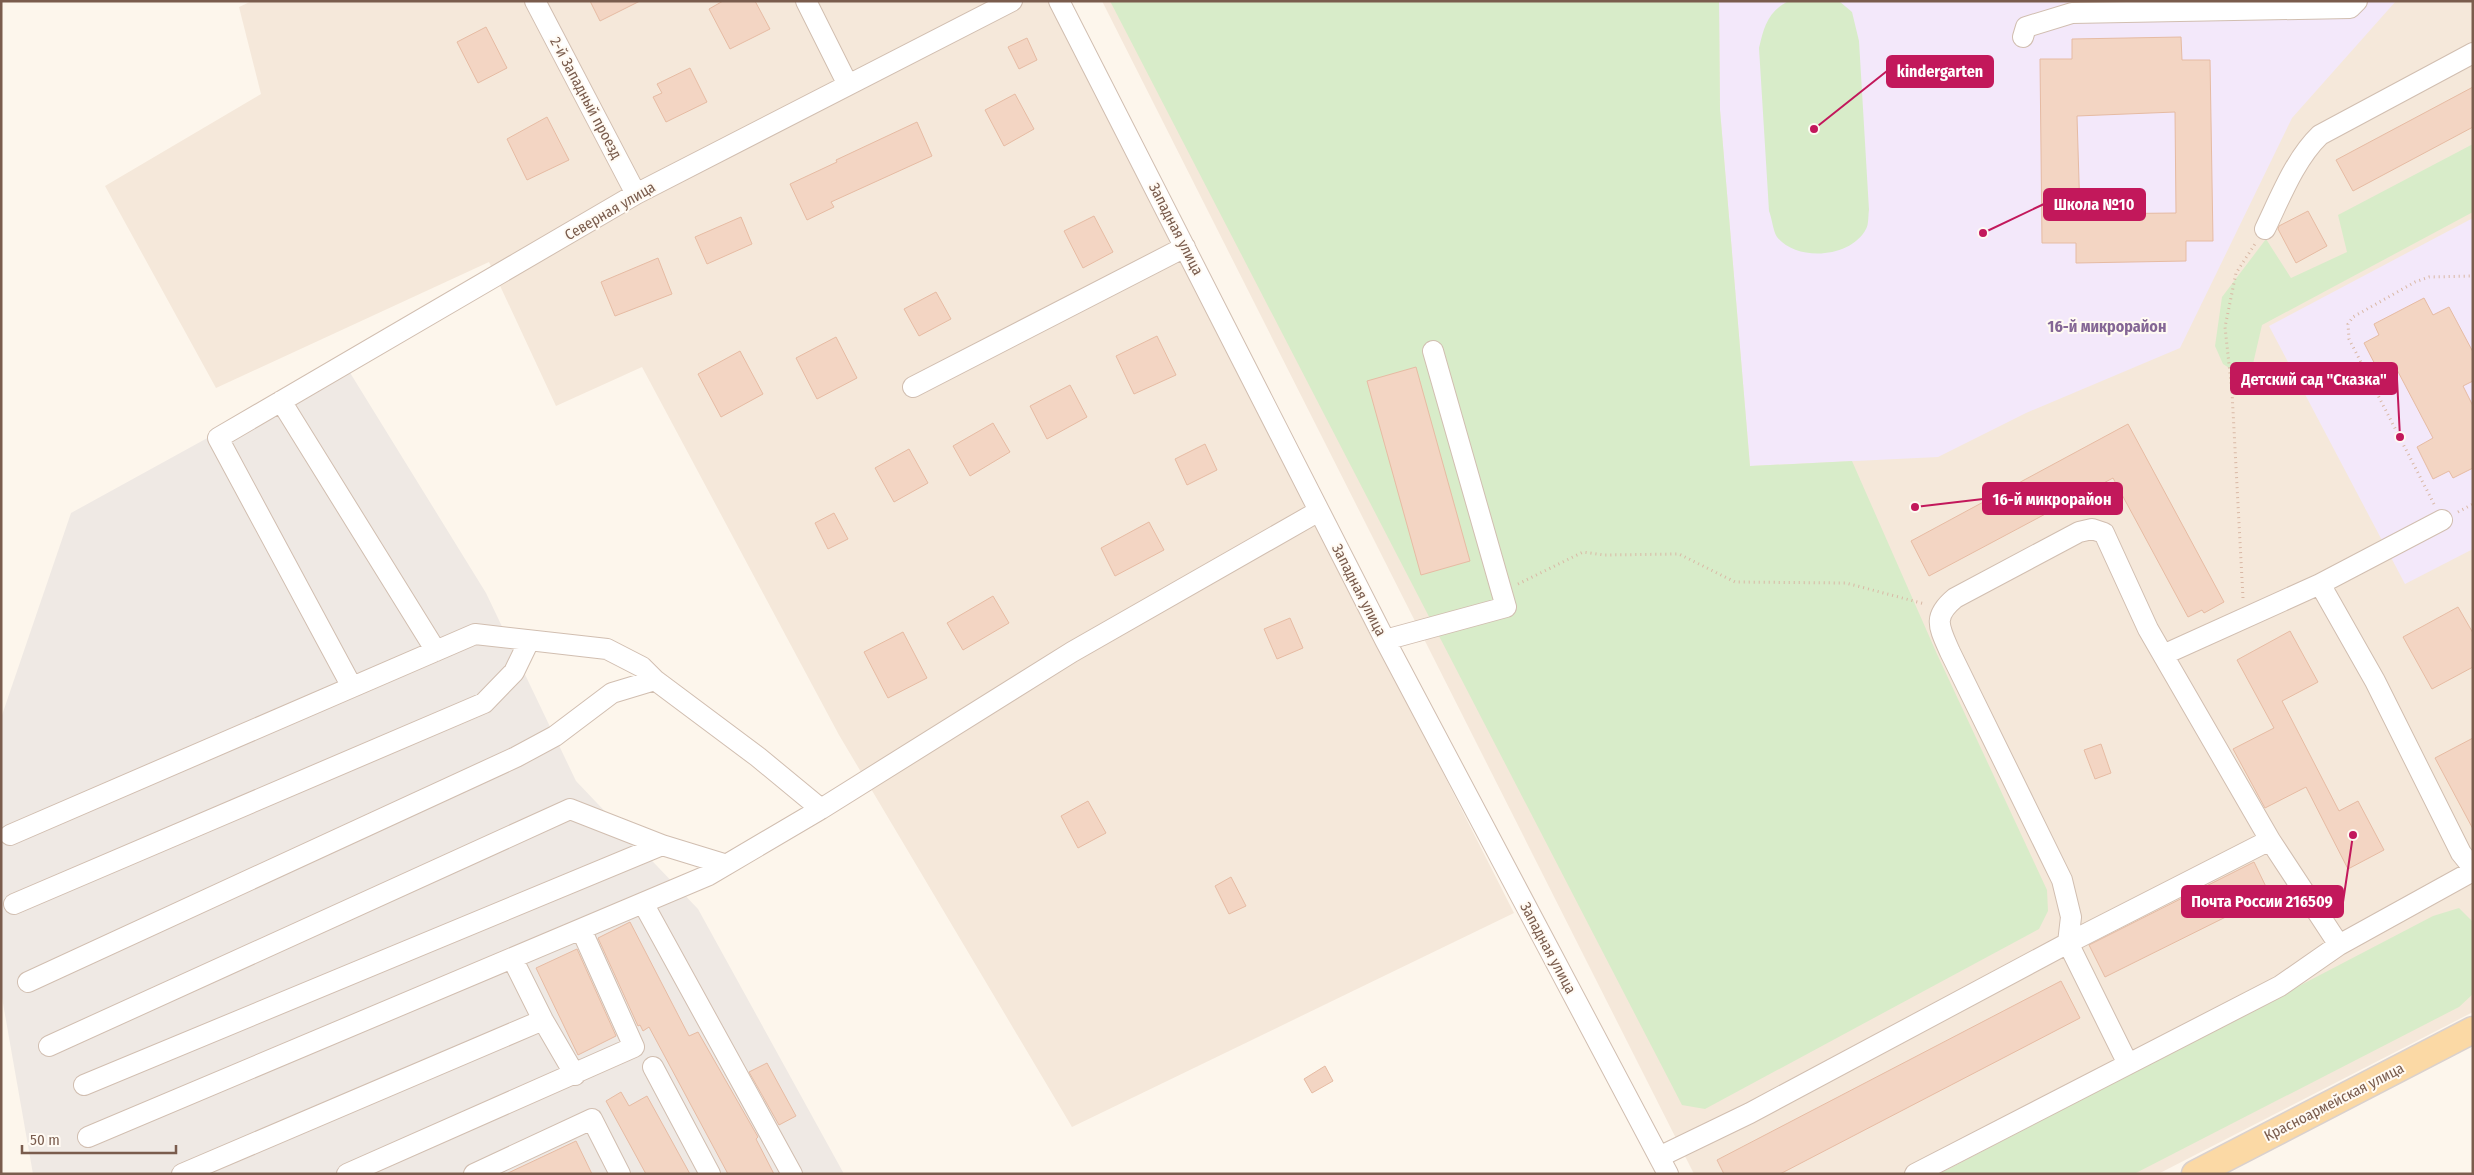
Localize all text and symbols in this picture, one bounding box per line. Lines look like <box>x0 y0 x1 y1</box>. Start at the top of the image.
street label: 2-й Западный проезд <box>546 34 626 162</box>
callout: kindergarten <box>1887 56 1993 87</box>
text: kindergarten <box>1897 62 1983 81</box>
street label: Северная улица <box>562 178 658 244</box>
street label: Западная улица <box>1145 180 1207 278</box>
callout: Школа №10 <box>2044 189 2145 220</box>
text: Школа №10 <box>2054 195 2135 214</box>
district label: 16-й микрорайон <box>2048 317 2166 336</box>
callout: Детский сад "Сказка" <box>2231 363 2397 394</box>
text: Детский сад "Сказка" <box>2240 370 2387 389</box>
callout: 16-й микрорайон <box>1983 483 2122 514</box>
text: 16-й микрорайон <box>1993 490 2111 509</box>
street label: Западная улица <box>1328 541 1390 639</box>
callout: Почта России 216509 <box>2182 886 2343 917</box>
text: Почта России 216509 <box>2191 892 2333 911</box>
street label: Западная улица <box>1516 899 1580 997</box>
street label: Красноармейская улица <box>2261 1059 2407 1145</box>
scale bar <box>22 1122 176 1154</box>
text: 50 m <box>30 1131 60 1149</box>

